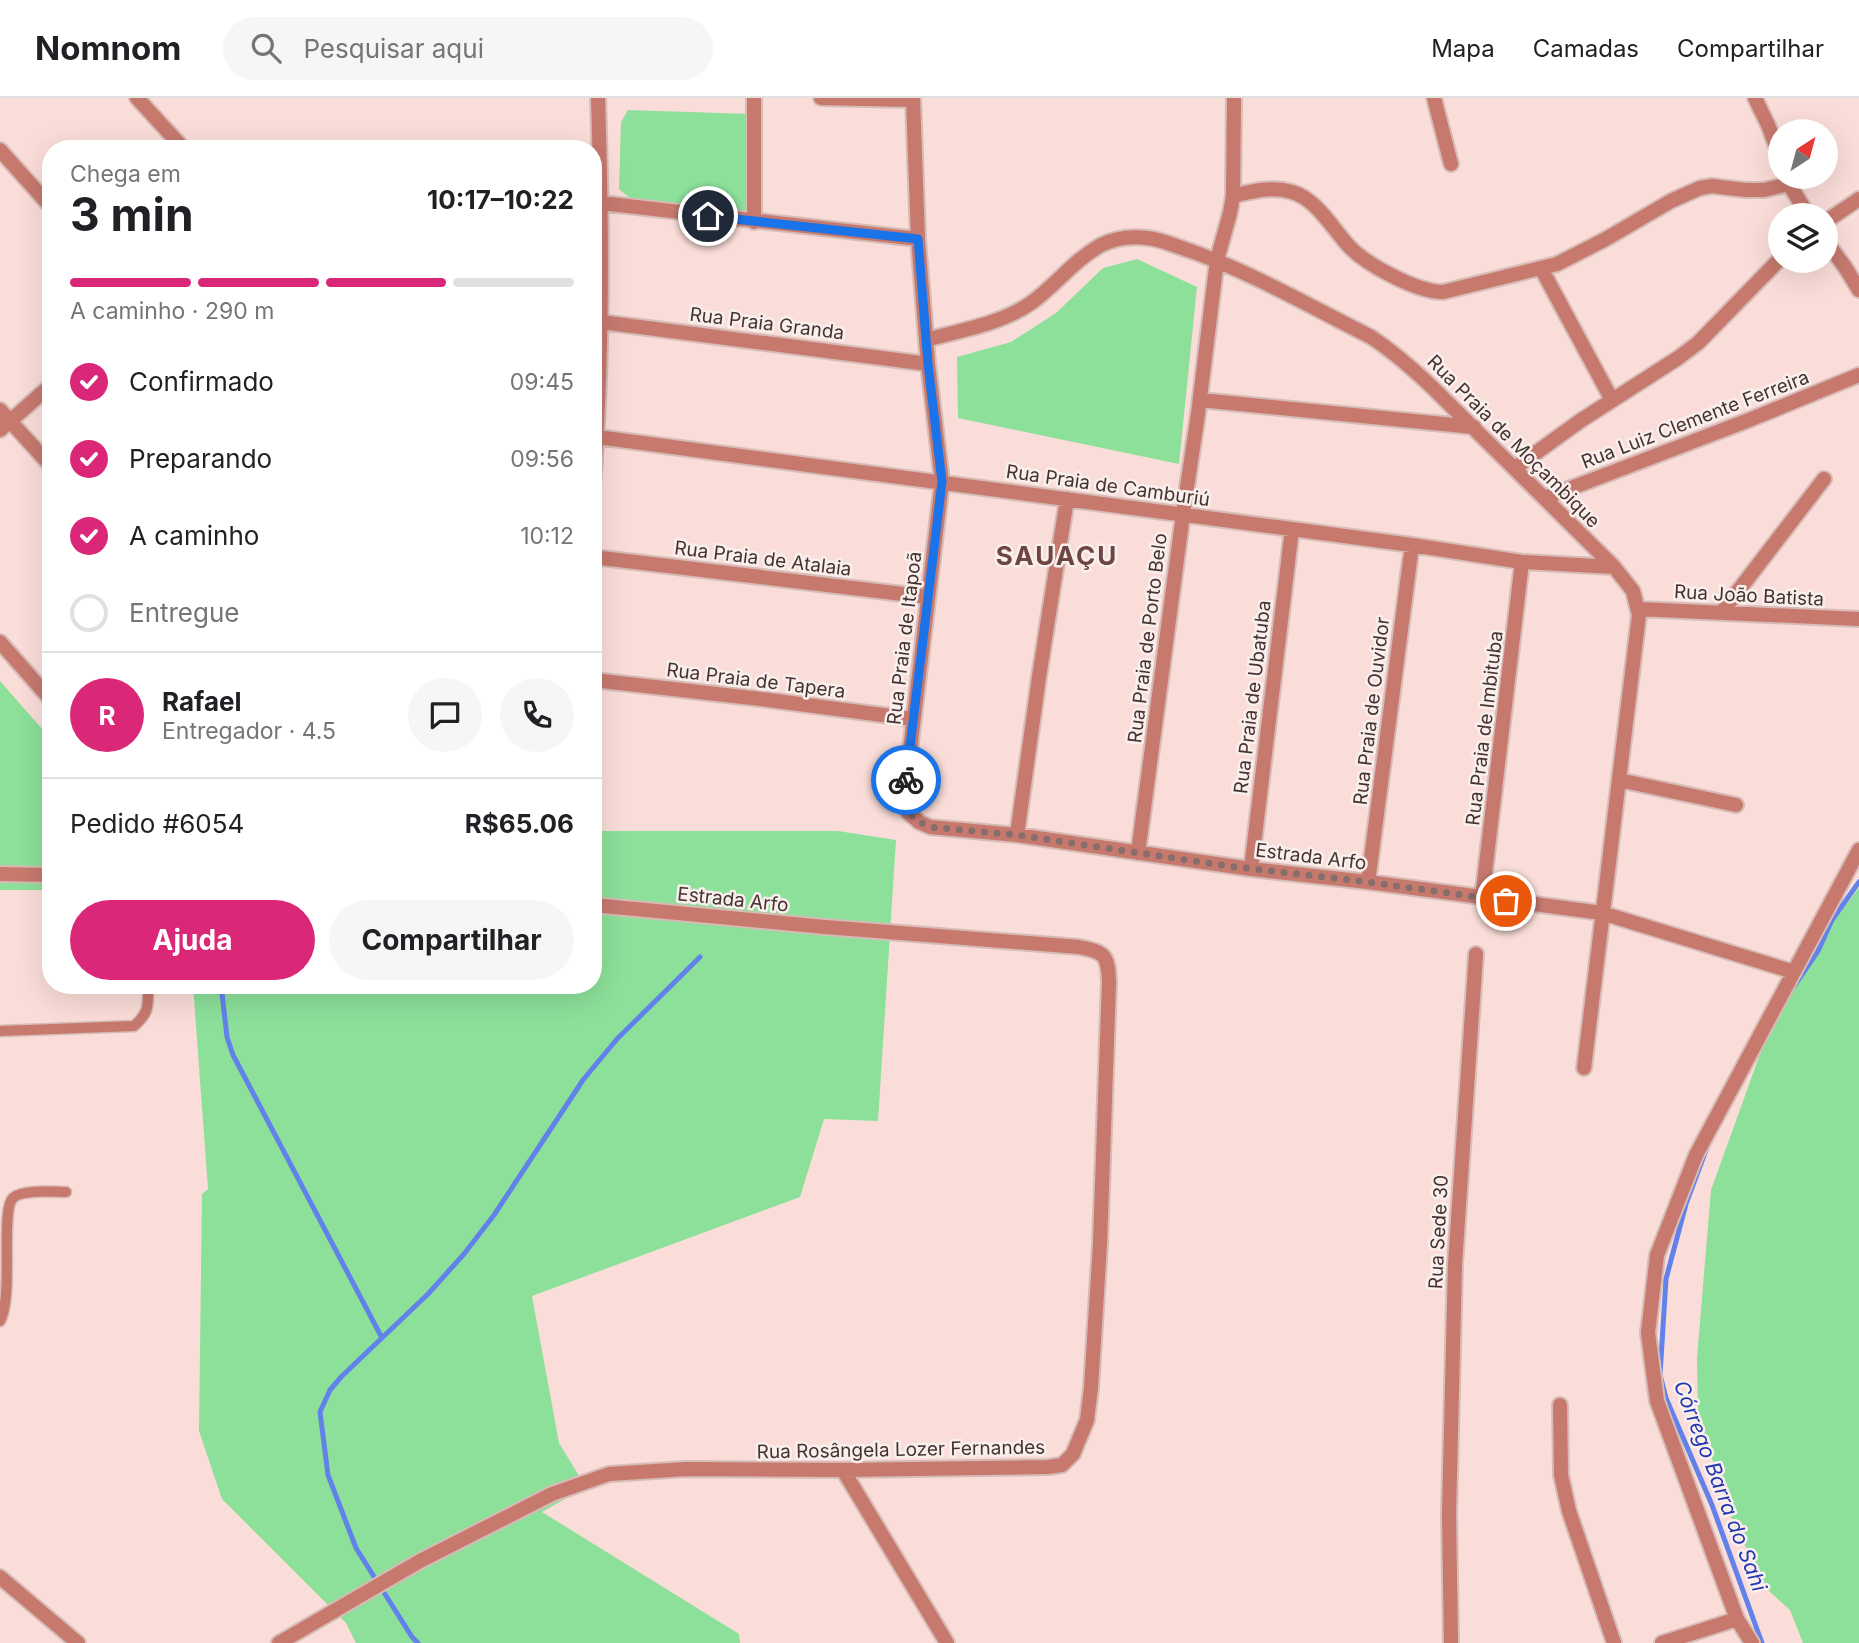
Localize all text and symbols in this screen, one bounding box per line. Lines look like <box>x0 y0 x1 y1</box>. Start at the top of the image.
search box <box>223 17 713 80</box>
text: Nomnom <box>35 28 181 68</box>
icon: search <box>247 29 285 67</box>
text: Pesquisar aqui <box>303 33 484 64</box>
text: Mapa <box>1431 34 1495 63</box>
text: Camadas <box>1533 34 1639 63</box>
text: Compartilhar <box>1677 34 1824 63</box>
north arrow <box>1768 119 1838 189</box>
map controls <box>1768 119 1838 273</box>
text: Chega em <box>70 160 181 188</box>
text: 10:17–10:22 <box>427 184 574 215</box>
text: 3 min <box>70 186 194 242</box>
pin <box>678 186 738 246</box>
icon: home <box>689 197 727 235</box>
button: layers <box>1768 203 1838 273</box>
text: A caminho · 290 m <box>70 297 274 325</box>
street label: Rua Praia Granda <box>688 303 846 344</box>
street label: Rua Praia de Moçambique <box>1422 350 1605 533</box>
icon: check <box>70 363 108 401</box>
street label: Rua Luiz Clemente Ferreira <box>1578 365 1812 474</box>
text: Confirmado <box>129 366 274 397</box>
text: 09:45 <box>510 368 574 396</box>
icon: check <box>70 440 108 478</box>
text: Preparando <box>129 443 272 474</box>
text: 09:56 <box>510 445 574 473</box>
street label: Rua Praia de Camburiú <box>1005 460 1211 511</box>
icon: check <box>70 517 108 555</box>
text: A caminho <box>129 520 259 551</box>
text: 10:12 <box>520 522 574 550</box>
street label: Rua Praia de Porto Belo <box>1123 532 1172 744</box>
street label: Rua Praia de Atalaia <box>673 536 853 581</box>
district label: SAUAÇU <box>996 540 1118 571</box>
street label: Rua Praia de Itapoã <box>882 550 927 726</box>
street label: Rua João Batista <box>1673 580 1825 611</box>
text: Entregue <box>129 597 240 628</box>
street label: Rua Praia de Ubatuba <box>1229 599 1276 795</box>
street label: Rua Praia de Ouvidor <box>1349 616 1394 806</box>
street label: Rua Praia de Imbituba <box>1461 629 1508 827</box>
street label: Rua Praia de Tapera <box>665 658 847 703</box>
button: chat <box>408 678 482 752</box>
button: phone <box>500 678 574 752</box>
text: Rafael <box>162 686 242 717</box>
text: R <box>98 700 116 731</box>
text: Entregador · 4.5 <box>162 717 336 745</box>
courier <box>871 745 941 815</box>
icon: bike <box>887 761 925 799</box>
text: Pedido #6054 <box>70 808 244 839</box>
text: R$65.06 <box>465 808 574 839</box>
street label: Estrada Arfo <box>1254 838 1368 875</box>
pin <box>1476 871 1536 931</box>
street label: Estrada Arfo <box>676 882 790 917</box>
icon: bag <box>1487 882 1525 920</box>
button: Ajuda <box>70 900 315 980</box>
button: Compartilhar <box>329 900 574 980</box>
street label: Rua Sede 30 <box>1424 1174 1453 1290</box>
water label: Córrego Barra do Sahi <box>1669 1377 1773 1596</box>
street label: Rua Rosângela Lozer Fernandes <box>757 1435 1045 1464</box>

